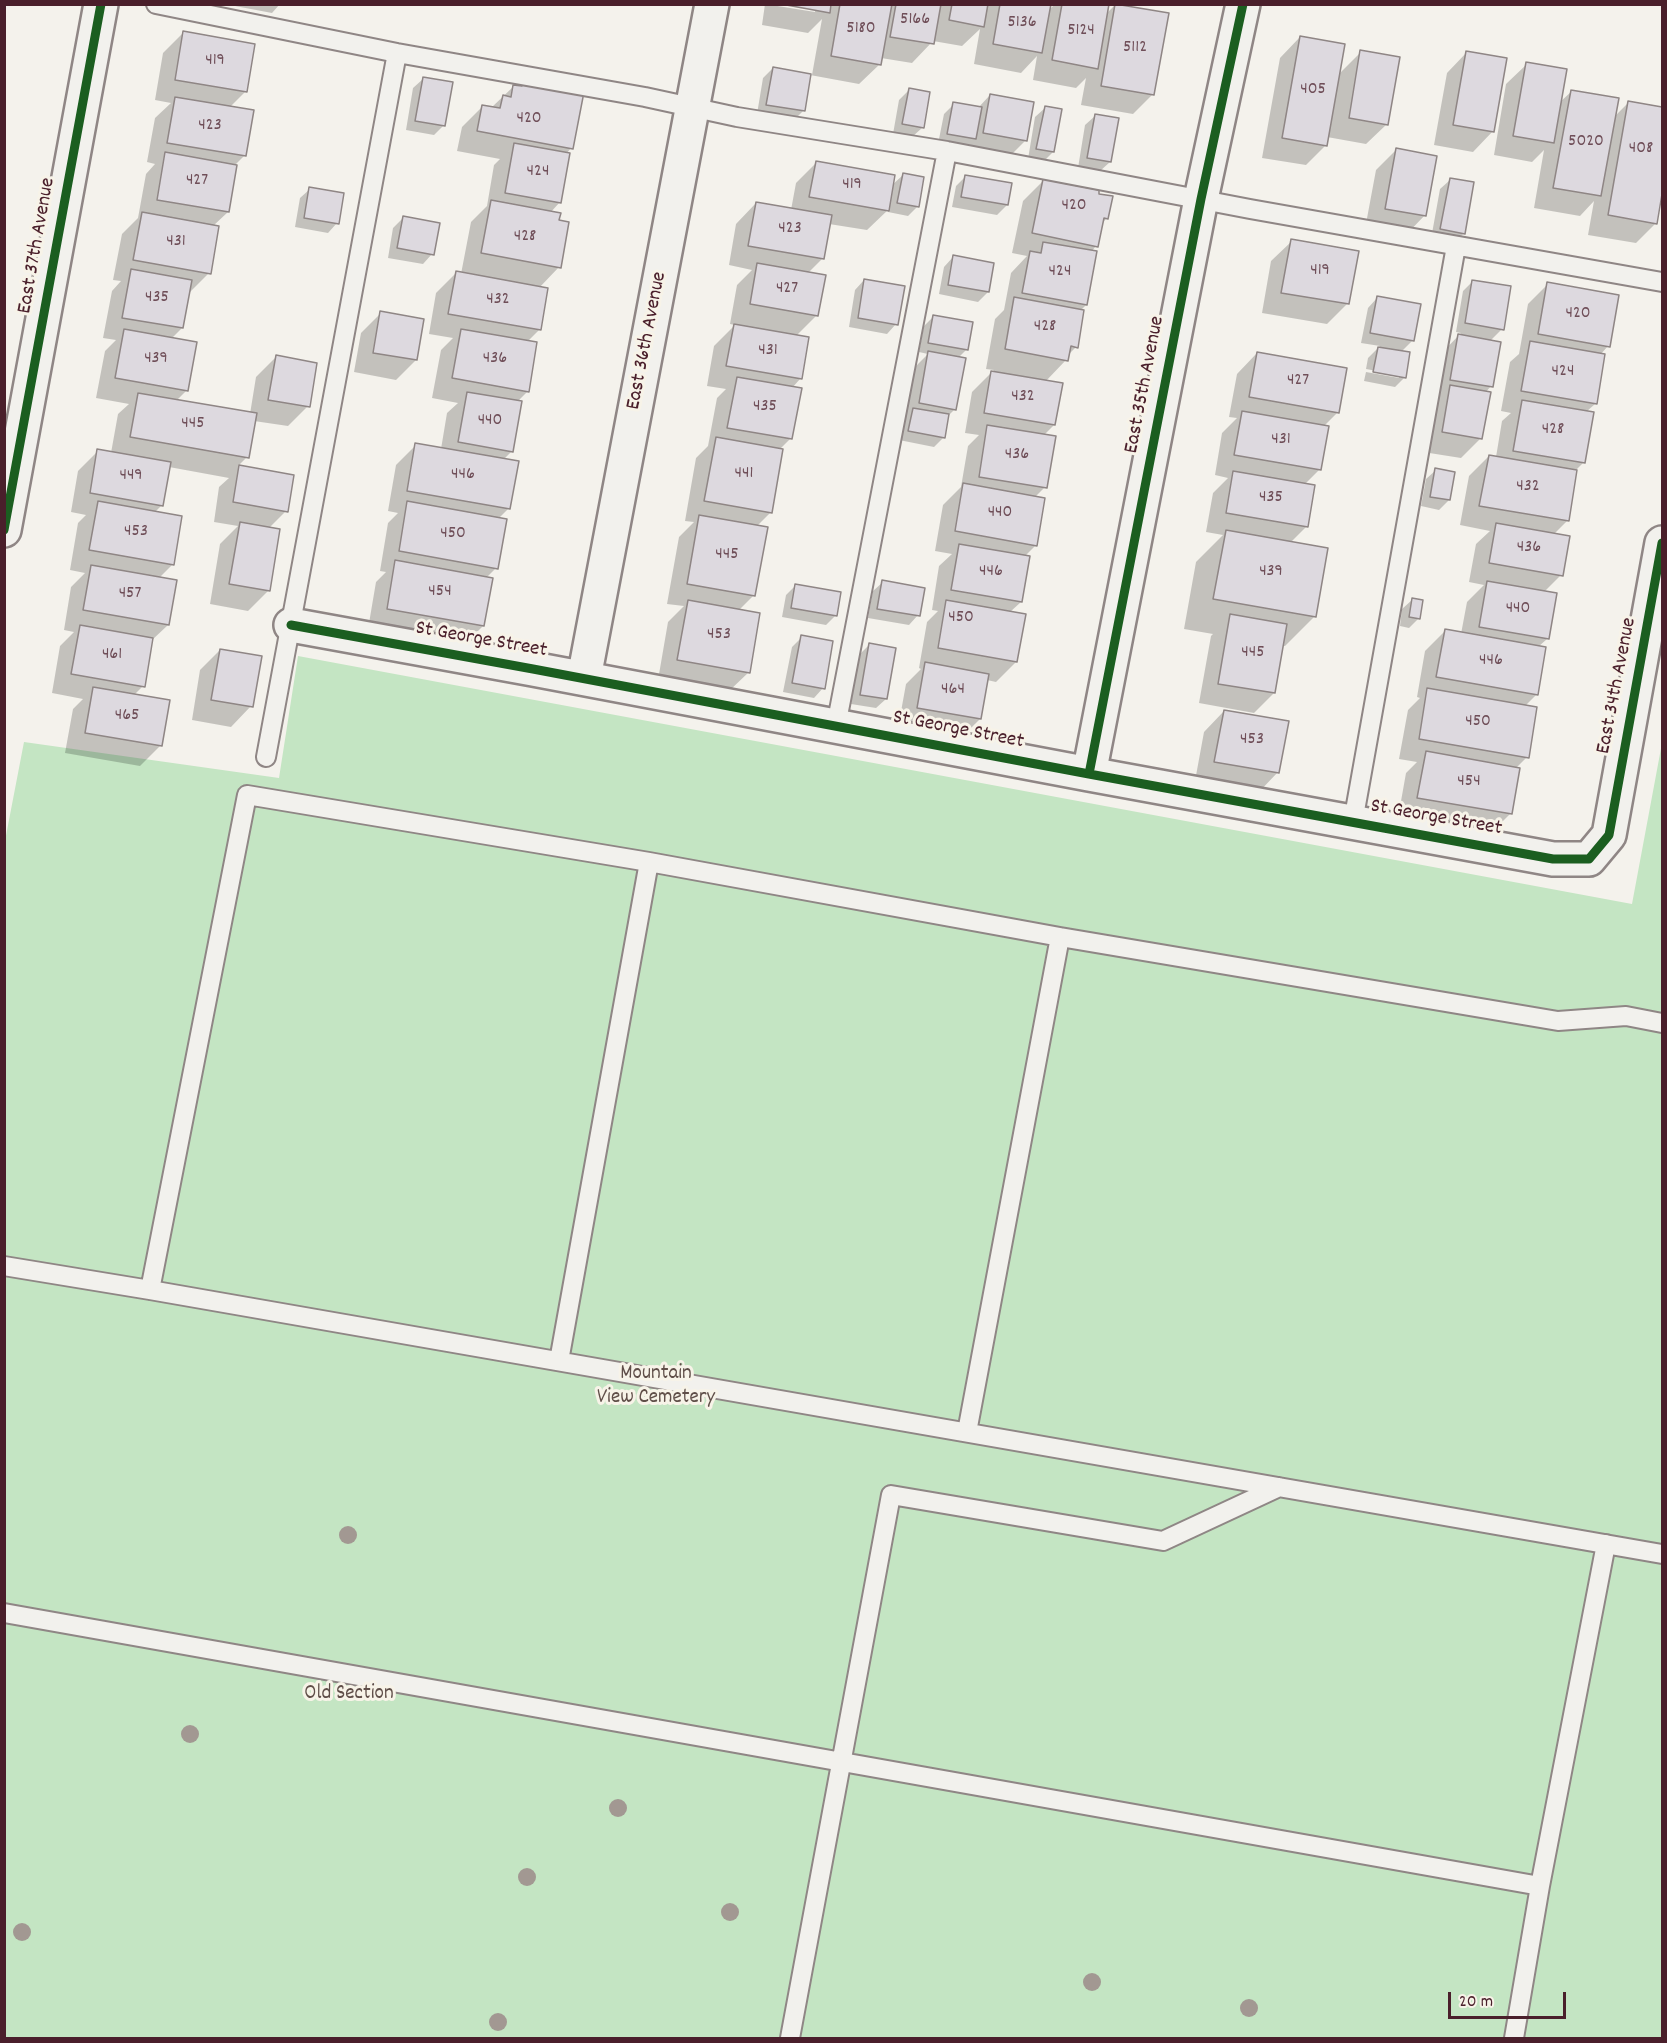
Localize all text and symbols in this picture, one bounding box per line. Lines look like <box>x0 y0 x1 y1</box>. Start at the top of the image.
house number: 5166 <box>900 10 930 32</box>
house number: 5136 <box>1007 13 1037 35</box>
house number: 5180 <box>846 19 876 41</box>
house number: 5124 <box>1067 21 1095 43</box>
house number: 5112 <box>1123 38 1147 60</box>
house number: 419 <box>205 51 225 73</box>
house number: 405 <box>1300 80 1326 102</box>
house number: 420 <box>516 109 542 131</box>
house number: 423 <box>198 116 222 138</box>
house number: 5020 <box>1568 132 1604 154</box>
house number: 408 <box>1629 139 1653 161</box>
house number: 424 <box>527 162 549 184</box>
house number: 427 <box>186 171 208 193</box>
house number: 419 <box>842 175 862 197</box>
street label: East 37th Avenue <box>14 176 62 316</box>
house number: 420 <box>1061 196 1087 218</box>
house number: 423 <box>778 219 802 241</box>
house number: 428 <box>514 227 536 249</box>
house number: 431 <box>166 232 186 254</box>
house number: 419 <box>1310 261 1330 283</box>
house number: 424 <box>1049 262 1071 284</box>
street label: East 36th Avenue <box>622 270 674 412</box>
house number: 427 <box>776 279 798 301</box>
house number: 435 <box>145 288 169 310</box>
house number: 432 <box>486 290 510 312</box>
house number: 420 <box>1565 304 1591 326</box>
street label: East 35th Avenue <box>1120 314 1172 456</box>
house number: 428 <box>1034 317 1056 339</box>
house number: 431 <box>758 341 778 363</box>
house number: 439 <box>144 349 168 371</box>
house number: 436 <box>483 349 507 371</box>
house number: 424 <box>1552 362 1574 384</box>
house number: 427 <box>1287 371 1309 393</box>
house number: 432 <box>1011 387 1035 409</box>
house number: 435 <box>753 397 777 419</box>
house number: 440 <box>478 411 502 433</box>
house number: 445 <box>181 414 205 436</box>
house number: 428 <box>1542 420 1564 442</box>
house number: 431 <box>1271 430 1291 452</box>
house number: 436 <box>1005 445 1029 467</box>
house number: 441 <box>735 464 753 486</box>
house number: 446 <box>451 465 475 487</box>
house number: 449 <box>119 466 143 488</box>
house number: 432 <box>1516 477 1540 499</box>
house number: 435 <box>1259 488 1283 510</box>
house number: 440 <box>988 503 1012 525</box>
house number: 453 <box>124 522 148 544</box>
house number: 450 <box>440 524 466 546</box>
house number: 436 <box>1517 538 1541 560</box>
house number: 445 <box>715 545 739 567</box>
house number: 446 <box>979 562 1003 584</box>
house number: 439 <box>1259 562 1283 584</box>
house number: 454 <box>428 582 452 604</box>
house number: 457 <box>119 584 141 606</box>
house number: 440 <box>1506 599 1530 621</box>
house number: 450 <box>948 608 974 630</box>
street label: East 34th Avenue <box>1592 616 1644 756</box>
street label: St George Street <box>413 617 549 665</box>
house number: 453 <box>707 625 731 647</box>
house number: 445 <box>1241 643 1265 665</box>
house number: 461 <box>102 645 122 667</box>
house number: 446 <box>1479 651 1503 673</box>
house number: 464 <box>941 680 965 702</box>
house number: 465 <box>115 706 139 728</box>
street label: St George Street <box>890 706 1026 756</box>
house number: 450 <box>1465 712 1491 734</box>
house number: 453 <box>1240 730 1264 752</box>
house number: 454 <box>1457 772 1481 794</box>
street label: St George Street <box>1368 795 1504 843</box>
park label: Mountain View Cemetery <box>597 1362 715 1412</box>
park label: Old Section <box>304 1682 394 1708</box>
scale bar <box>1451 1980 1570 2018</box>
text: 20 m <box>1459 1990 1493 2015</box>

